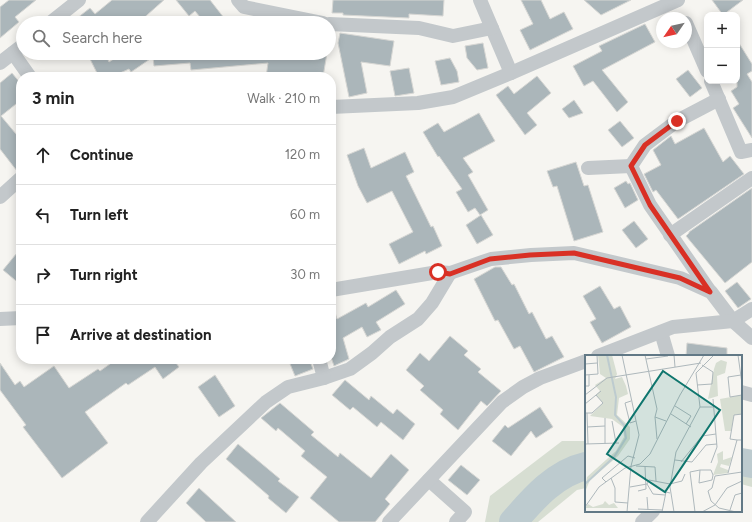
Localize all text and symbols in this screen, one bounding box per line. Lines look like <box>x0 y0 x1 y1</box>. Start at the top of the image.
north arrow <box>656 12 692 48</box>
map controls <box>704 12 740 84</box>
button: + <box>704 12 740 48</box>
search box <box>16 16 336 60</box>
icon: search <box>30 27 52 49</box>
text: Search here <box>62 29 142 47</box>
button: − <box>704 48 740 84</box>
text: 3 min <box>32 88 74 108</box>
text: Walk · 210 m <box>247 91 320 106</box>
route end <box>668 112 686 130</box>
icon: ahead <box>32 144 54 166</box>
text: Continue <box>70 146 133 164</box>
text: 120 m <box>285 147 320 162</box>
icon: left <box>32 204 54 226</box>
text: Turn left <box>70 206 128 224</box>
text: 60 m <box>290 207 320 222</box>
route start <box>429 263 447 281</box>
icon: right <box>32 264 54 286</box>
text: Turn right <box>70 266 138 284</box>
text: 30 m <box>290 267 320 282</box>
icon: arrive <box>32 324 54 346</box>
text: Arrive at destination <box>70 326 211 344</box>
inset map <box>585 355 742 512</box>

